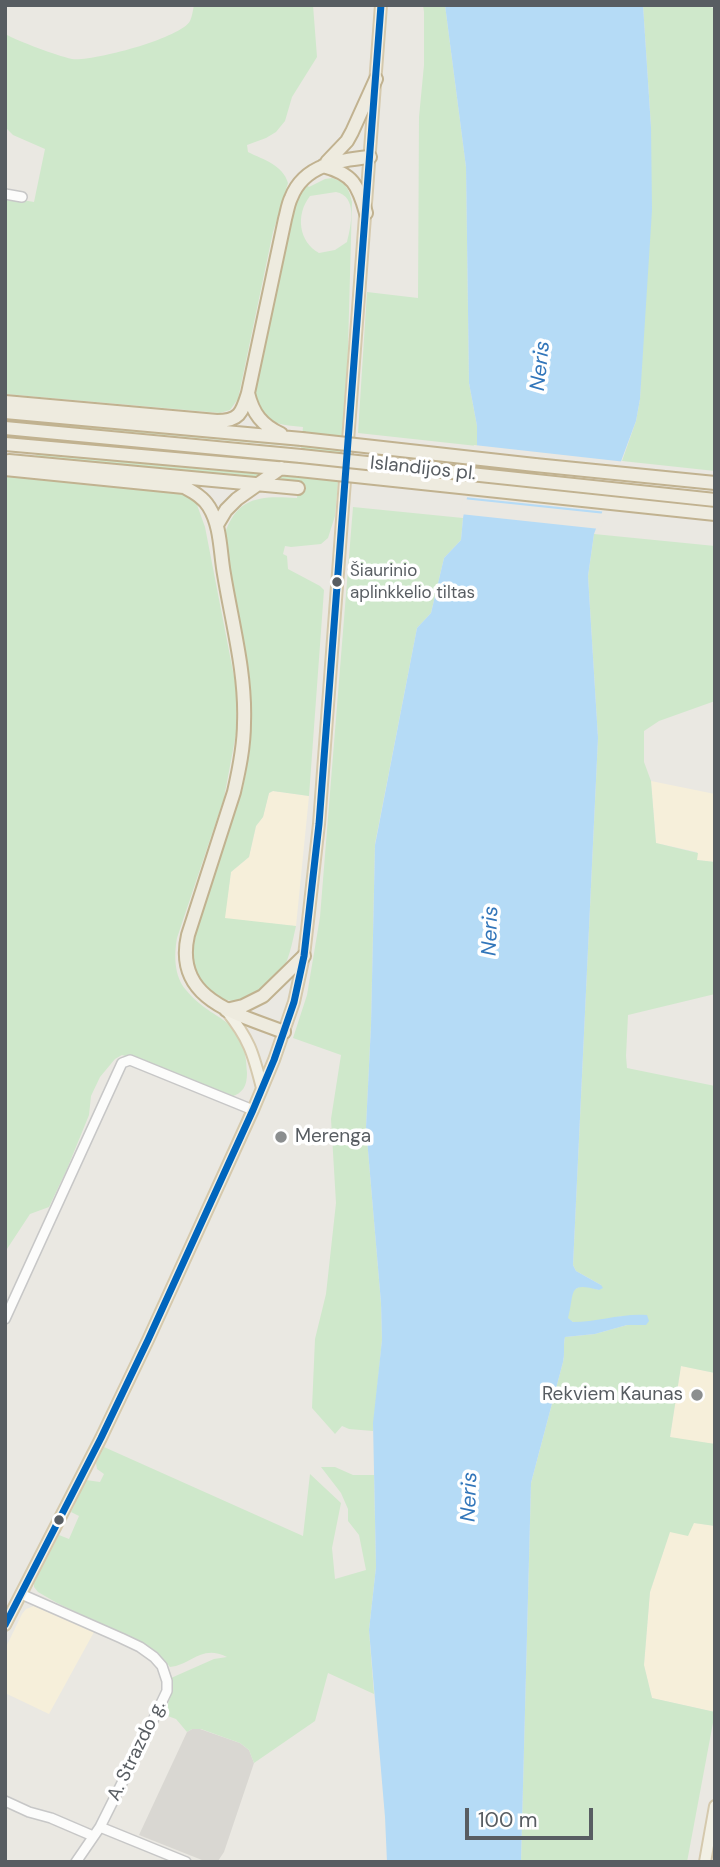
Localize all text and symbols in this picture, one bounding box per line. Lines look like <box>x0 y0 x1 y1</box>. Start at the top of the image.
water label: Neris <box>526 340 556 392</box>
street label: Islandijos pl. <box>369 452 477 486</box>
place label: Šiaurinio aplinkkelio tiltas <box>350 562 475 602</box>
marker: Šiaurinio aplinkkelio tiltas <box>330 575 344 589</box>
water label: Neris <box>478 906 504 956</box>
place label: Merenga <box>295 1126 371 1148</box>
marker: Merenga <box>273 1129 289 1145</box>
place label: Rekviem Kaunas <box>542 1384 683 1406</box>
marker: Rekviem Kaunas <box>689 1387 705 1403</box>
water label: Neris <box>457 1472 483 1522</box>
unlabelled marker <box>52 1513 66 1527</box>
street label: A. Strazdo g. <box>103 1697 171 1805</box>
scale bar <box>468 1794 596 1838</box>
text: 100 m <box>478 1806 538 1834</box>

